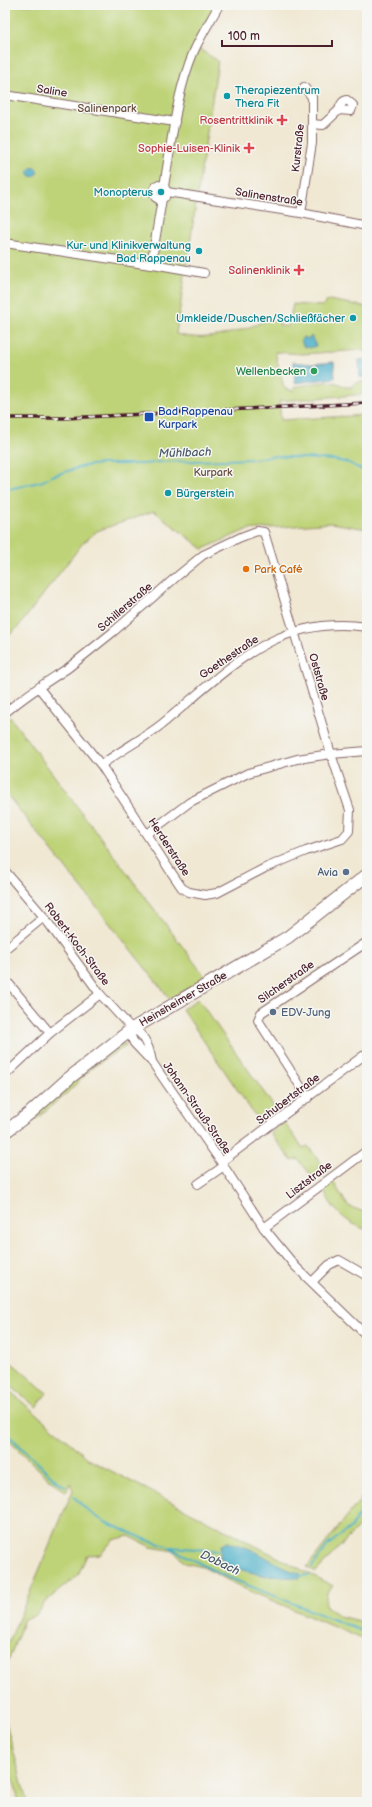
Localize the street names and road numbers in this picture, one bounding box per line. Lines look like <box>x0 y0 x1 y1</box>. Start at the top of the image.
street label: Saline <box>36 82 69 100</box>
street label: Kurstraße <box>289 123 307 173</box>
street label: Salinenstraße <box>234 185 304 209</box>
street label: Schillerstraße <box>95 579 155 634</box>
street label: Goethestraße <box>197 632 261 682</box>
street label: Oststraße <box>306 652 332 703</box>
street label: Herderstraße <box>145 816 193 879</box>
street label: Robert-Koch-Straße <box>42 900 113 988</box>
street label: Silcherstraße <box>255 958 317 1006</box>
street label: Heinsheimer Straße <box>137 968 230 1029</box>
street label: Johann-Strauß-Straße <box>160 1059 234 1157</box>
street label: Schubertstraße <box>254 1071 323 1127</box>
street label: Lisztstraße <box>283 1158 335 1202</box>

